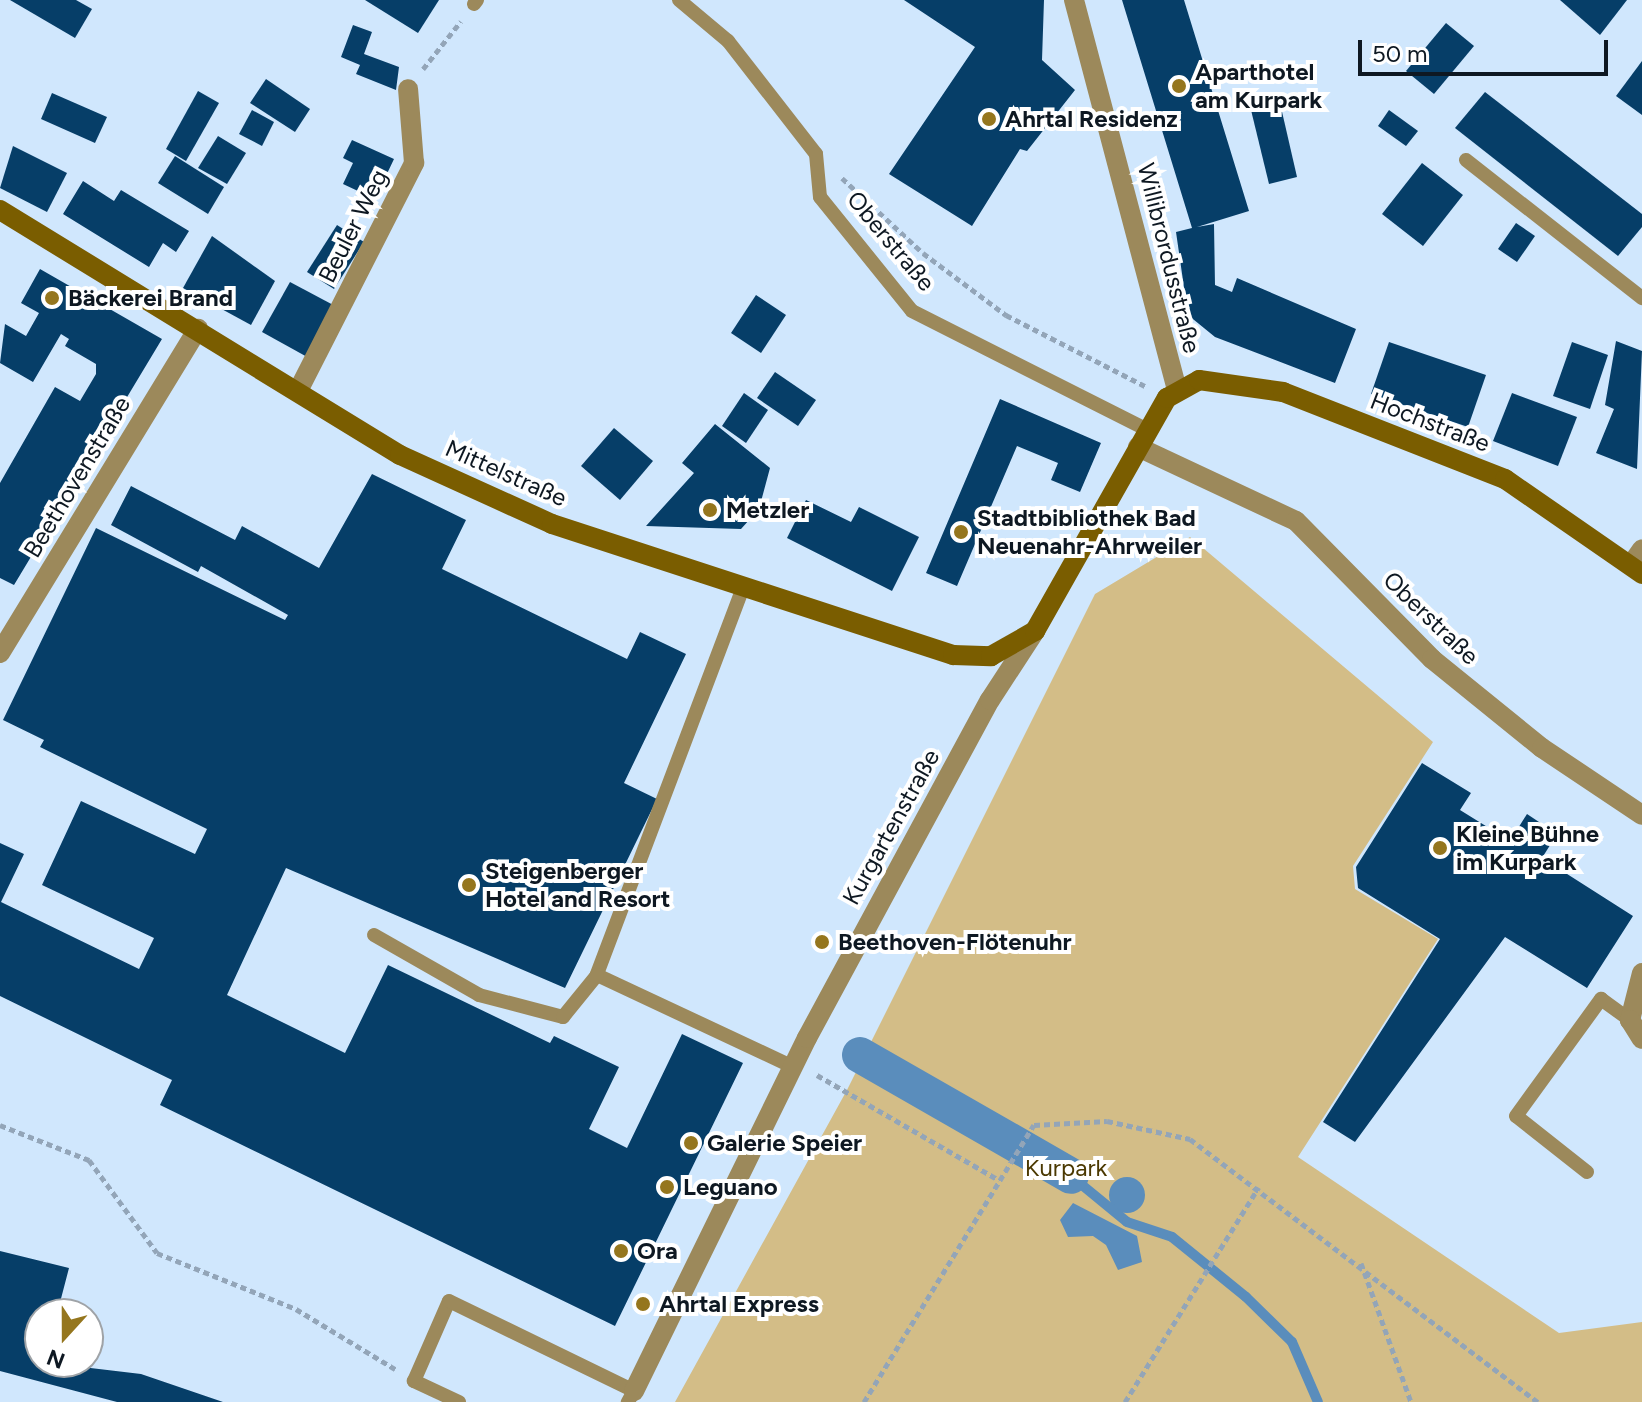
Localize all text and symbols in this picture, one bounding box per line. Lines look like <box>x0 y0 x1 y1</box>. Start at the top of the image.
scale bar <box>1362 24 1612 74</box>
text: 50 m <box>1372 39 1428 68</box>
place label: Aparthotel am Kurpark <box>1195 58 1322 114</box>
marker: Aparthotel am Kurpark <box>1170 77 1188 95</box>
place label: Ahrtal Residenz <box>1005 105 1178 133</box>
marker: Ahrtal Residenz <box>980 110 998 128</box>
street label: Willibrordusstraße <box>1131 160 1207 356</box>
street label: Beuler Weg <box>312 165 394 287</box>
street label: Oberstraße <box>841 185 941 297</box>
place label: Bäckerei Brand <box>68 284 233 312</box>
marker: Bäckerei Brand <box>43 289 61 307</box>
street label: Hochstraße <box>1366 386 1494 458</box>
street label: Beethovenstraße <box>18 391 136 563</box>
street label: Mittelstraße <box>441 433 571 513</box>
place label: Metzler <box>726 496 809 524</box>
marker: Metzler <box>701 501 719 519</box>
place label: Stadtbibliothek Bad Neuenahr-Ahrweiler <box>977 504 1202 560</box>
marker: Stadtbibliothek Bad Neuenahr-Ahrweiler <box>952 523 970 541</box>
street label: Oberstraße <box>1377 566 1485 670</box>
street label: Kurgartenstraße <box>836 744 946 910</box>
place label: Kleine Bühne im Kurpark <box>1456 820 1599 876</box>
marker: Kleine Bühne im Kurpark <box>1431 839 1449 857</box>
place label: Steigenberger Hotel and Resort <box>485 857 670 913</box>
marker: Steigenberger Hotel and Resort <box>460 876 478 894</box>
place label: Beethoven-Flötenuhr <box>838 928 1072 956</box>
marker: Beethoven-Flötenuhr <box>813 933 831 951</box>
place label: Galerie Speier <box>707 1129 862 1157</box>
marker: Galerie Speier <box>682 1134 700 1152</box>
park label: Kurpark <box>1025 1154 1107 1182</box>
place label: Leguano <box>683 1173 778 1201</box>
marker: Leguano <box>658 1178 676 1196</box>
place label: Ora <box>637 1237 678 1265</box>
marker: Ora <box>612 1242 630 1260</box>
place label: Ahrtal Express <box>659 1290 819 1318</box>
marker: Ahrtal Express <box>634 1295 652 1313</box>
north arrow <box>24 1298 104 1378</box>
text: N <box>43 1343 69 1375</box>

